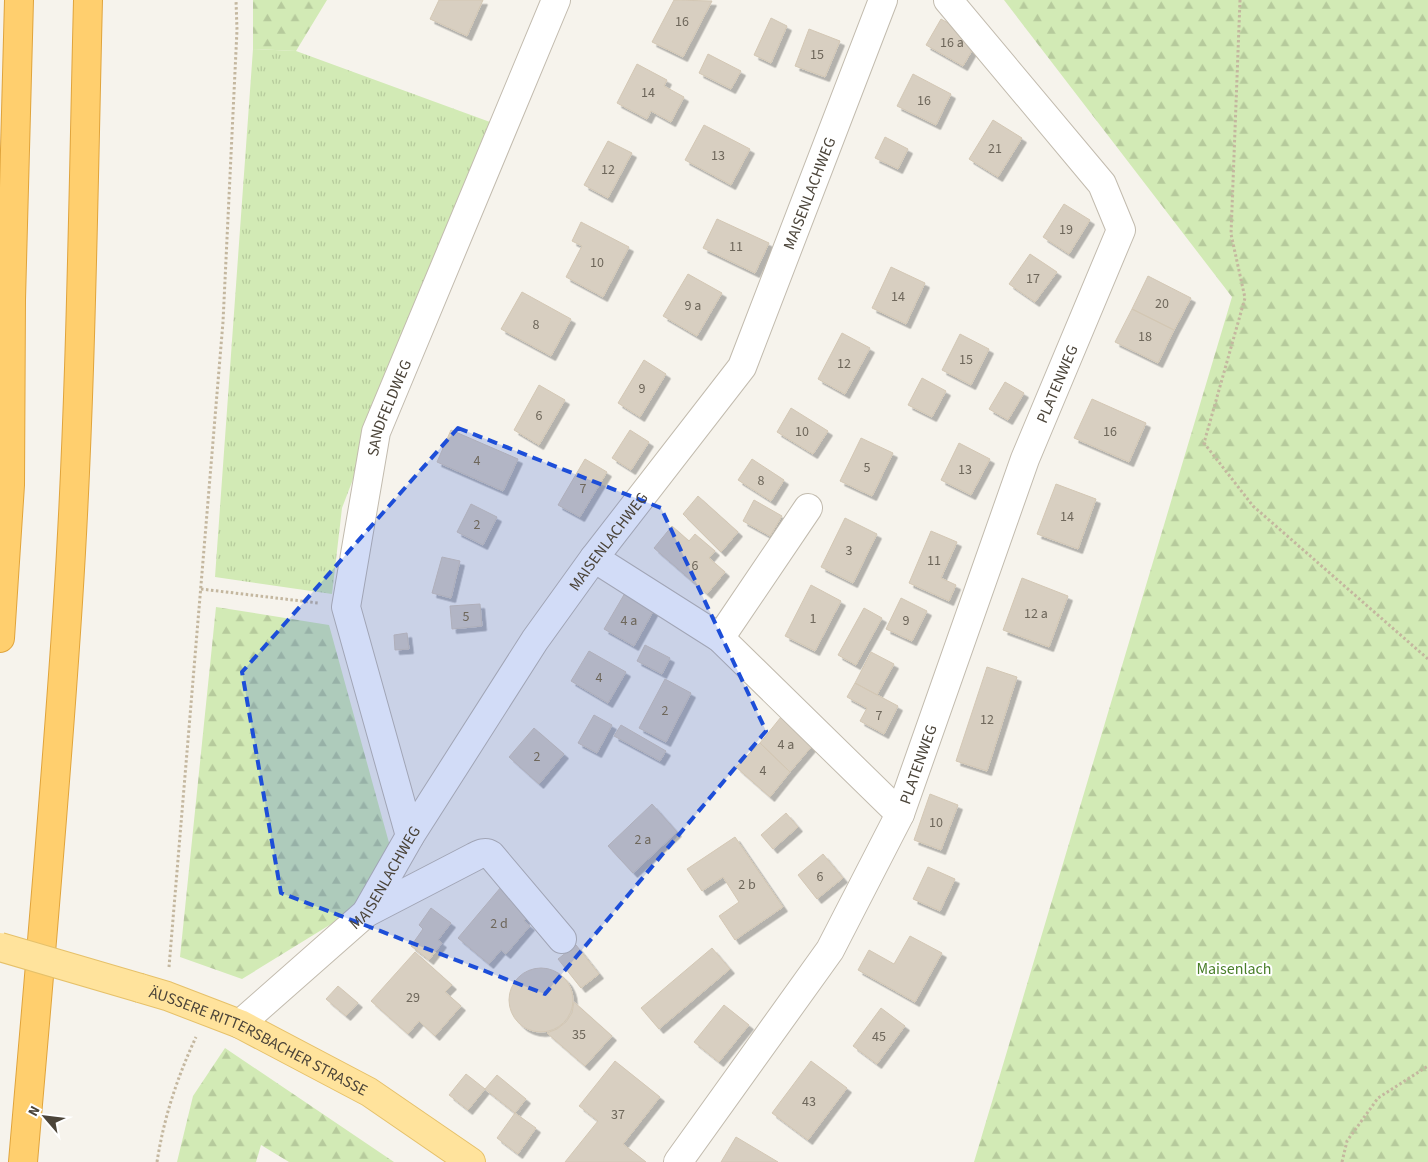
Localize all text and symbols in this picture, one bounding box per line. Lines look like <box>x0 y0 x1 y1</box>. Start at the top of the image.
house number: 16 <box>675 12 689 32</box>
house number: 16 a <box>940 33 964 53</box>
house number: 15 <box>810 45 824 65</box>
house number: 14 <box>641 83 655 103</box>
house number: 16 <box>917 91 931 111</box>
street label: MAISENLACHWEG <box>778 134 841 253</box>
house number: 21 <box>988 139 1002 159</box>
house number: 13 <box>711 146 725 166</box>
house number: 12 <box>601 160 615 180</box>
house number: 19 <box>1059 220 1073 240</box>
house number: 11 <box>729 237 743 257</box>
house number: 10 <box>590 253 604 273</box>
house number: 17 <box>1026 269 1040 289</box>
house number: 14 <box>891 287 905 307</box>
house number: 20 <box>1155 294 1169 314</box>
house number: 9 a <box>685 296 701 316</box>
house number: 8 <box>533 315 540 335</box>
house number: 18 <box>1138 327 1152 347</box>
street label: PLATENWEG <box>1031 342 1084 427</box>
house number: 15 <box>959 350 973 370</box>
house number: 12 <box>837 354 851 374</box>
street label: SANDFELDWEG <box>362 356 417 458</box>
house number: 9 <box>639 379 646 399</box>
house number: 6 <box>536 406 543 426</box>
house number: 10 <box>795 422 809 442</box>
house number: 16 <box>1103 422 1117 442</box>
house number: 4 <box>474 451 481 471</box>
house number: 5 <box>864 458 871 478</box>
house number: 13 <box>958 460 972 480</box>
house number: 8 <box>758 471 765 491</box>
house number: 7 <box>580 479 587 499</box>
street label: MAISENLACHWEG <box>564 488 653 595</box>
house number: 14 <box>1060 507 1074 527</box>
house number: 2 <box>474 515 481 535</box>
house number: 3 <box>846 541 853 561</box>
house number: 11 <box>927 551 941 571</box>
house number: 6 <box>692 556 699 576</box>
house number: 12 a <box>1024 604 1048 624</box>
house number: 5 <box>463 607 470 627</box>
house number: 1 <box>810 609 817 629</box>
house number: 4 a <box>621 611 637 631</box>
house number: 9 <box>903 611 910 631</box>
house number: 4 <box>596 668 603 688</box>
house number: 2 <box>662 701 669 721</box>
house number: 7 <box>876 706 883 726</box>
house number: 12 <box>980 710 994 730</box>
street label: PLATENWEG <box>894 722 943 807</box>
house number: 4 a <box>778 735 794 755</box>
house number: 2 <box>534 747 541 767</box>
house number: 4 <box>760 761 767 781</box>
house number: 10 <box>929 813 943 833</box>
street label: MAISENLACHWEG <box>345 822 426 935</box>
house number: 2 a <box>635 830 651 850</box>
house number: 6 <box>817 867 824 887</box>
house number: 2 b <box>738 875 756 895</box>
house number: 2 d <box>490 914 508 934</box>
park label: Maisenlach <box>1196 958 1272 980</box>
street label: ÄUSSERE RITTERSBACHER STRASSE <box>147 981 371 1101</box>
house number: 29 <box>406 988 420 1008</box>
house number: 35 <box>572 1025 586 1045</box>
house number: 45 <box>872 1027 886 1047</box>
north arrow <box>20 1092 70 1142</box>
house number: 43 <box>802 1092 816 1112</box>
text: N <box>23 1103 45 1120</box>
house number: 37 <box>611 1105 625 1125</box>

